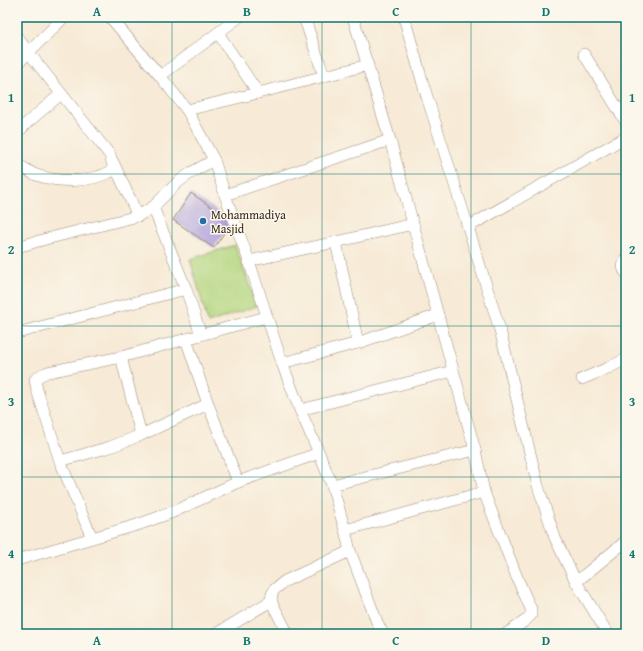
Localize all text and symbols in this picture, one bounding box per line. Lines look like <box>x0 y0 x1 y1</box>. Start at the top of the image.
text: A <box>93 2 102 21</box>
text: B <box>243 2 251 21</box>
text: C <box>392 2 400 21</box>
text: D <box>542 2 550 21</box>
text: 1 <box>8 88 14 107</box>
text: 1 <box>629 88 635 107</box>
place label: Mohammadiya Masjid <box>211 206 286 237</box>
marker: Mohammadiya Masjid <box>198 216 208 226</box>
text: 2 <box>8 240 15 259</box>
text: 2 <box>629 240 636 259</box>
text: 3 <box>8 392 14 411</box>
text: 3 <box>629 392 635 411</box>
text: 4 <box>8 544 15 563</box>
text: 4 <box>629 544 636 563</box>
text: A <box>93 631 102 650</box>
text: B <box>243 631 251 650</box>
text: C <box>392 631 400 650</box>
text: D <box>542 631 550 650</box>

